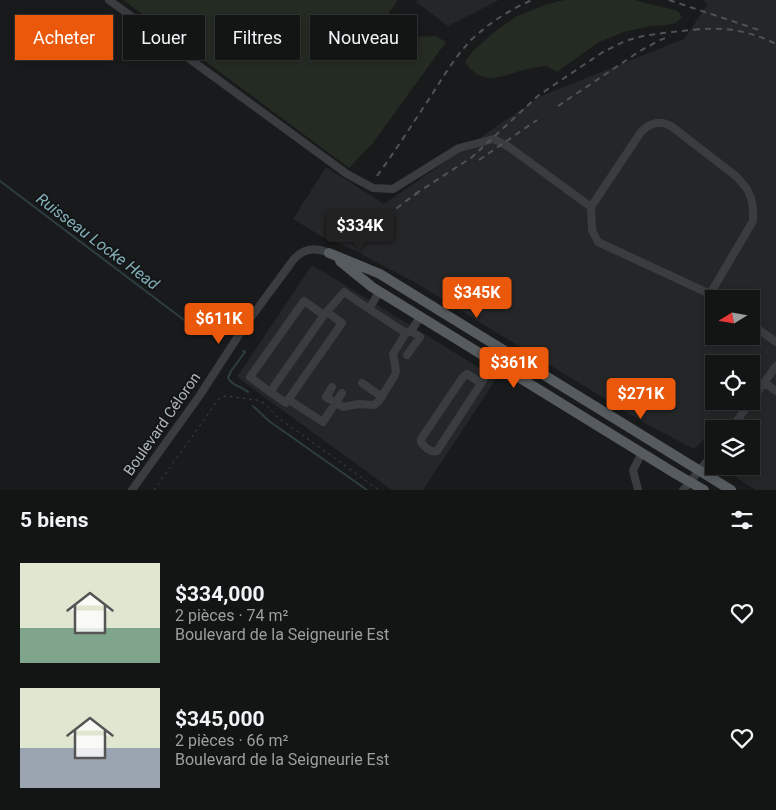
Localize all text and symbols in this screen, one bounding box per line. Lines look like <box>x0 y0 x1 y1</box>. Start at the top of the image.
chip: Acheter <box>15 15 113 60</box>
chip: Louer <box>123 15 205 60</box>
chip: Filtres <box>215 15 300 60</box>
chip: Nouveau <box>310 15 417 60</box>
water label: Ruisseau Locke Head <box>33 189 163 294</box>
pin: $334K <box>325 210 395 252</box>
text: $334K <box>337 216 383 235</box>
pin: $345K <box>442 276 512 319</box>
text: $345K <box>454 283 500 302</box>
north arrow <box>705 290 760 345</box>
map controls <box>705 290 760 475</box>
pin: $611K <box>184 302 254 345</box>
text: $611K <box>196 309 242 328</box>
pin: $361K <box>479 346 549 389</box>
text: $361K <box>491 353 537 372</box>
button: locate <box>705 355 760 410</box>
street label: Boulevard Céloron <box>120 369 204 479</box>
pin: $271K <box>606 378 676 420</box>
text: $271K <box>618 384 664 403</box>
button: layers <box>705 420 760 475</box>
icon: filters <box>728 506 756 534</box>
text: 5 biens <box>20 508 89 532</box>
text: $334,000 <box>175 582 265 606</box>
icon: home <box>60 583 120 643</box>
icon: heart <box>728 599 756 627</box>
text: 2 pièces · 74 m² <box>175 606 288 625</box>
text: Boulevard de la Seigneurie Est <box>175 625 389 644</box>
text: $345,000 <box>175 707 265 731</box>
icon: home <box>60 708 120 768</box>
icon: heart <box>728 724 756 752</box>
text: 2 pièces · 66 m² <box>175 731 288 750</box>
text: Boulevard de la Seigneurie Est <box>175 750 389 769</box>

